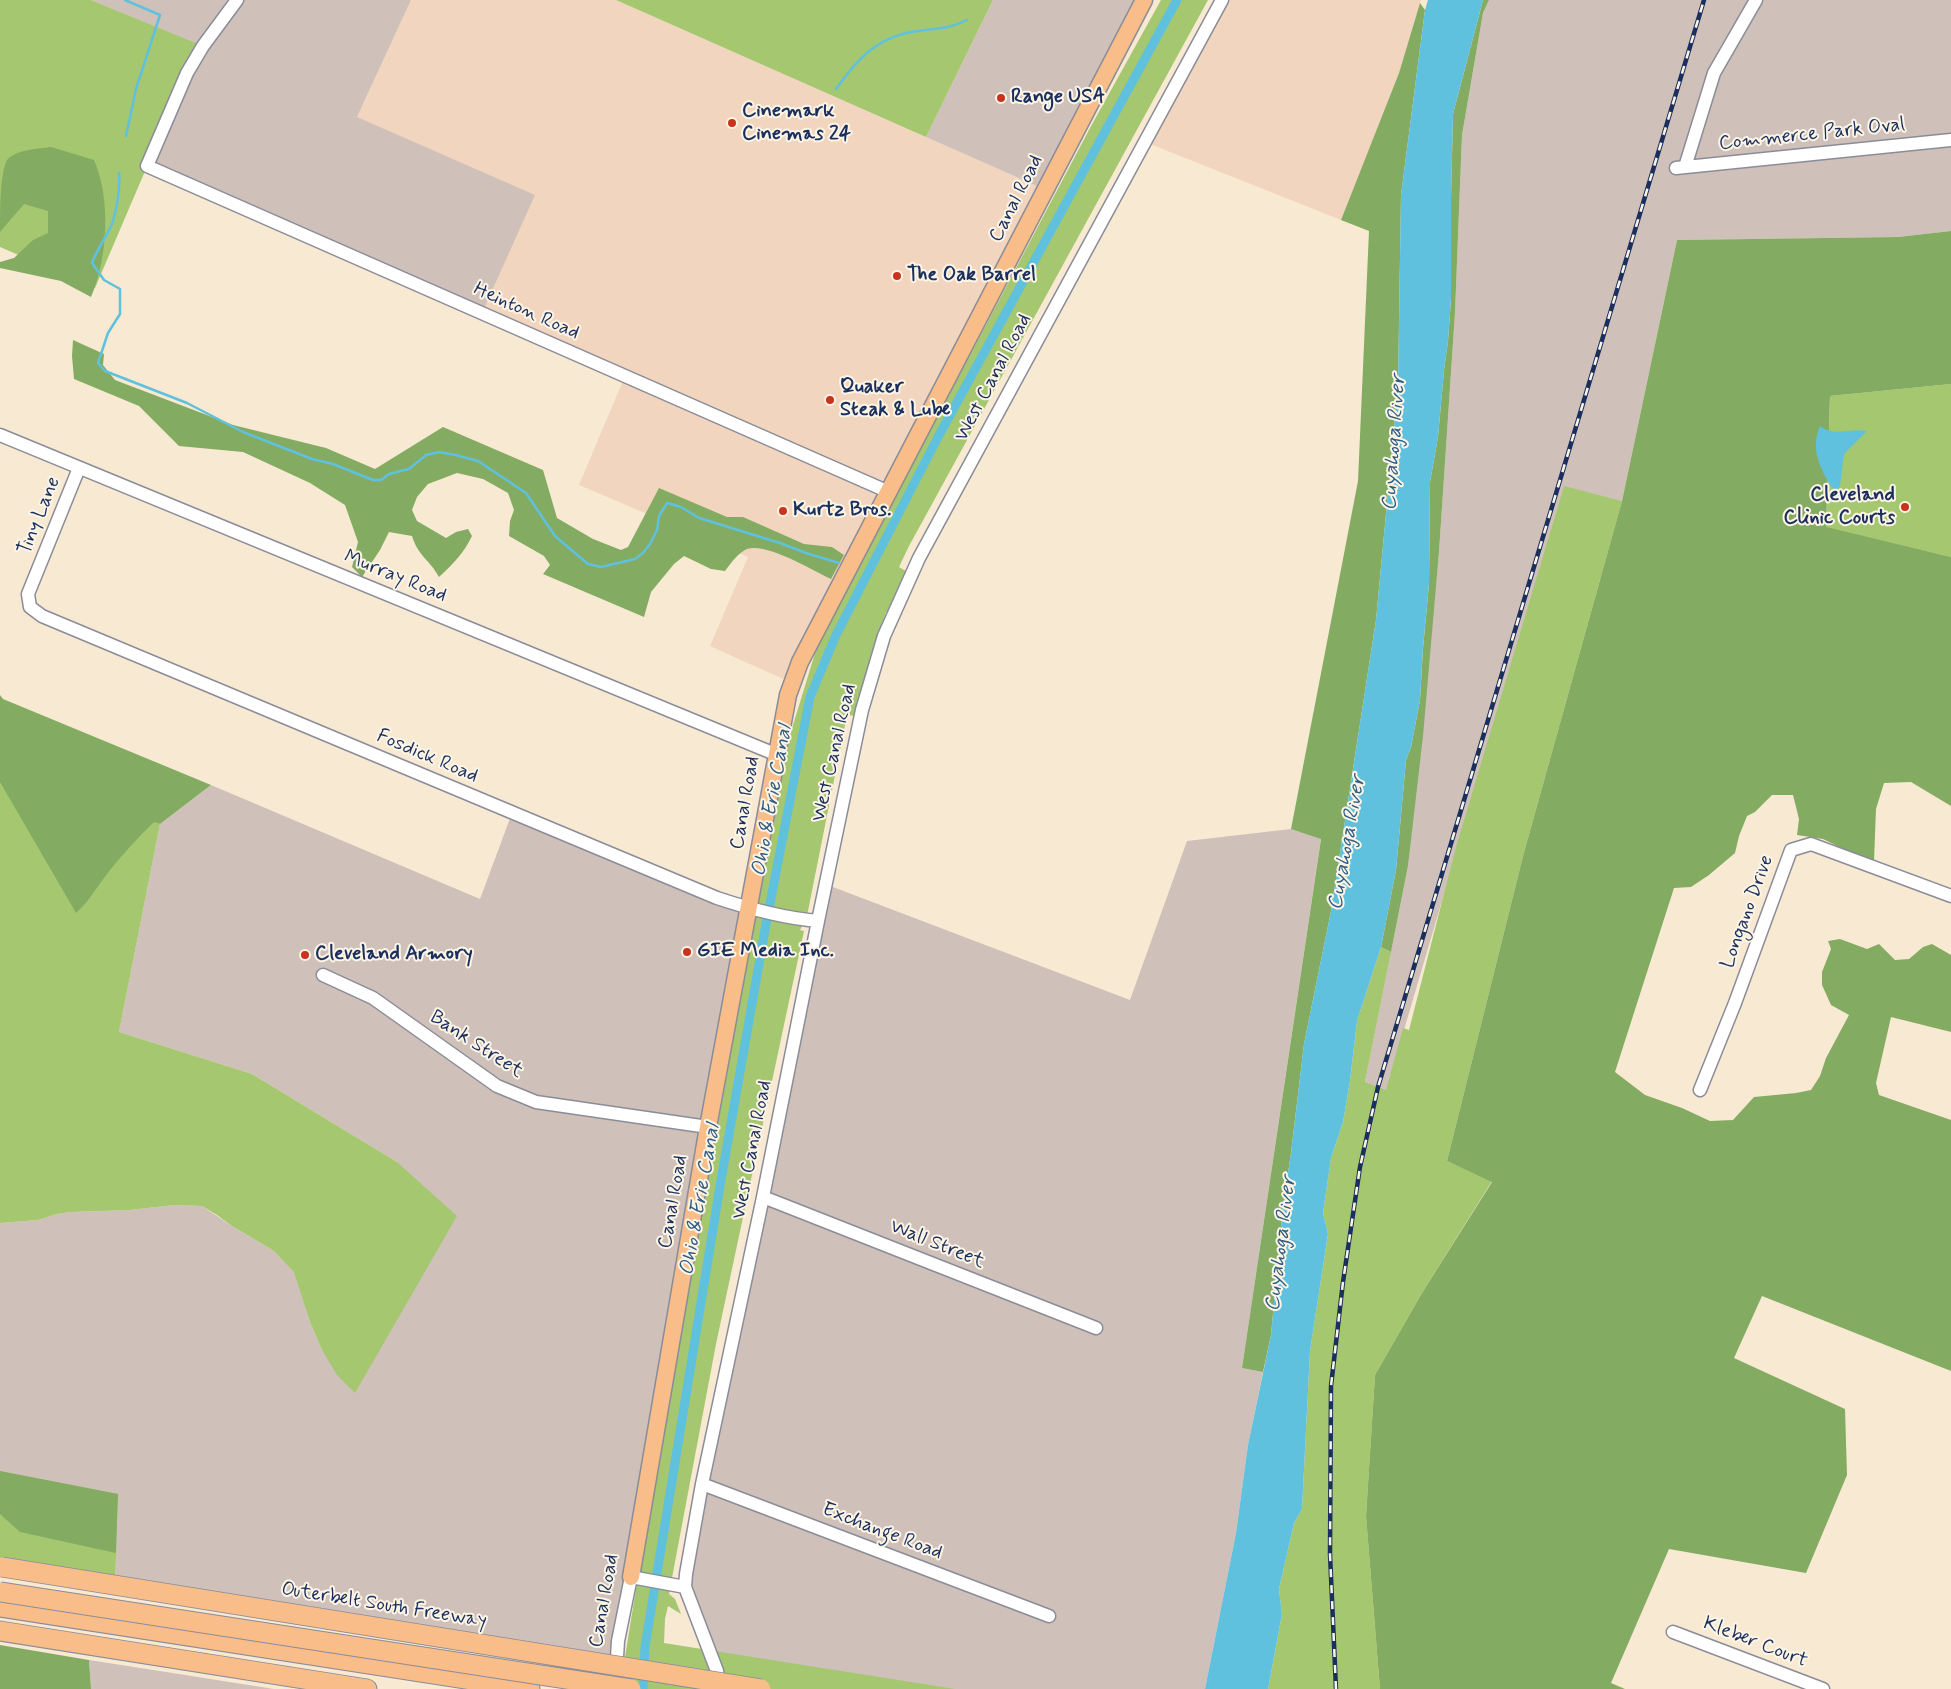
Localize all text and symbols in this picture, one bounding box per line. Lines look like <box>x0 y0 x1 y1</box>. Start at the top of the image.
place label: Range USA <box>1011 86 1105 110</box>
marker: Range USA <box>995 92 1007 104</box>
place label: Cinemark Cinemas 24 <box>742 100 851 147</box>
street label: Commerce Park Oval <box>1718 113 1906 157</box>
marker: Cinemark Cinemas 24 <box>726 117 738 129</box>
street label: Canal Road <box>985 151 1049 247</box>
place label: The Oak Barrel <box>907 264 1036 288</box>
marker: The Oak Barrel <box>891 270 903 282</box>
street label: Heinton Road <box>469 278 583 346</box>
street label: West Canal Road <box>950 310 1038 446</box>
water label: Cuyahoga River <box>1378 374 1412 512</box>
place label: Quaker Steak & Lube <box>840 376 950 423</box>
marker: Quaker Steak & Lube <box>824 394 836 406</box>
street label: Tiny Lane <box>13 473 67 559</box>
place label: Cleveland Clinic Courts <box>1784 484 1895 531</box>
place label: Kurtz Bros. <box>793 499 891 523</box>
marker: Cleveland Clinic Courts <box>1899 501 1911 513</box>
marker: Kurtz Bros. <box>777 505 789 517</box>
street label: Murray Road <box>340 545 450 609</box>
street label: West Canal Road <box>807 682 863 824</box>
water label: Ohio & Erie Canal <box>747 723 799 879</box>
street label: Fosdick Road <box>373 725 481 789</box>
street label: Canal Road <box>726 754 766 852</box>
water label: Cuyahoga River <box>1324 774 1372 912</box>
street label: Longano Drive <box>1716 852 1780 972</box>
place label: GIE Media Inc. <box>697 940 834 964</box>
place label: Cleveland Armory <box>315 943 473 967</box>
marker: GIE Media Inc. <box>681 946 693 958</box>
marker: Cleveland Armory <box>299 949 311 961</box>
street label: Bank Street <box>425 1006 527 1084</box>
street label: West Canal Road <box>728 1079 778 1221</box>
water label: Ohio & Erie Canal <box>675 1122 727 1278</box>
street label: Canal Road <box>654 1153 694 1251</box>
water label: Cuyahoga River <box>1261 1175 1303 1313</box>
street label: Wall Street <box>886 1215 988 1275</box>
street label: Exchange Road <box>818 1498 946 1566</box>
street label: Canal Road <box>585 1552 625 1650</box>
street label: Outerbelt South Freeway <box>280 1578 488 1634</box>
street label: Kleber Court <box>1699 1612 1811 1674</box>

